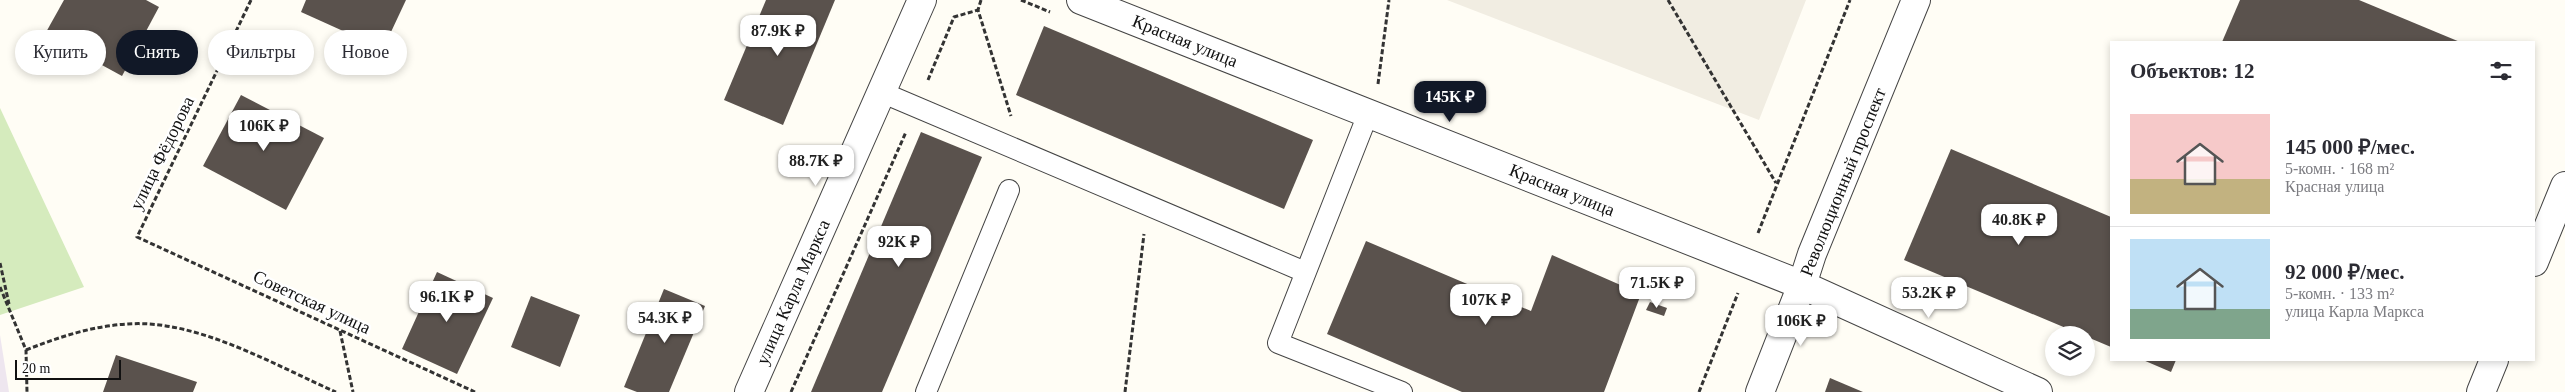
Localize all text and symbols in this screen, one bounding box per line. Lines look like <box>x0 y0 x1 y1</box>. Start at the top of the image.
street label: Красная улица <box>1129 11 1241 71</box>
pin: 87.9K ₽ <box>732 15 824 57</box>
text: 87.9K ₽ <box>751 22 805 39</box>
chip: Купить <box>15 30 106 75</box>
chip: Снять <box>116 30 198 75</box>
chip: Фильтры <box>208 30 314 75</box>
chip: Новое <box>324 30 407 75</box>
icon: filters <box>2487 57 2515 85</box>
text: Объектов: 12 <box>2130 59 2255 83</box>
pin: 145K ₽ <box>1409 80 1491 123</box>
street label: Революционный проспект <box>1796 85 1890 279</box>
text: 145K ₽ <box>1425 88 1475 105</box>
street label: улица Фёдорова <box>126 93 198 213</box>
pin: 106K ₽ <box>223 110 305 152</box>
text: 106K ₽ <box>239 117 289 134</box>
icon: home <box>2170 134 2230 194</box>
text: 145 000 ₽/мес. <box>2285 135 2415 159</box>
pin: 88.7K ₽ <box>770 144 862 187</box>
text: 88.7K ₽ <box>789 152 843 169</box>
street label: Красная улица <box>1506 160 1618 220</box>
text: 5-комн. · 168 m² <box>2285 160 2394 177</box>
text: Красная улица <box>2285 178 2384 195</box>
pin: 40.8K ₽ <box>1973 204 2065 246</box>
text: 40.8K ₽ <box>1992 211 2046 228</box>
street label: улица Карла Маркса <box>752 216 834 368</box>
pin: 92K ₽ <box>864 226 934 268</box>
text: 92K ₽ <box>878 233 920 250</box>
icon: home <box>2170 259 2230 319</box>
text: 92 000 ₽/мес. <box>2285 260 2405 284</box>
street label: Советская улица <box>250 266 374 338</box>
pin: 71.5K ₽ <box>1611 266 1703 309</box>
text: 71.5K ₽ <box>1630 274 1684 291</box>
pin: 53.2K ₽ <box>1883 276 1975 319</box>
pin: 96.1K ₽ <box>401 280 493 323</box>
pin: 107K ₽ <box>1445 284 1527 326</box>
text: 53.2K ₽ <box>1902 284 1956 301</box>
text: 5-комн. · 133 m² <box>2285 285 2394 302</box>
text: 96.1K ₽ <box>420 288 474 305</box>
text: 107K ₽ <box>1461 291 1511 308</box>
pin: 54.3K ₽ <box>619 302 711 344</box>
text: улица Карла Маркса <box>2285 303 2424 320</box>
pin: 106K ₽ <box>1760 304 1842 347</box>
text: 54.3K ₽ <box>638 309 692 326</box>
text: 106K ₽ <box>1776 312 1826 329</box>
map controls <box>2045 326 2095 376</box>
button: layers <box>2045 326 2095 376</box>
scale bar <box>15 357 121 380</box>
text: 20 m <box>22 361 50 376</box>

